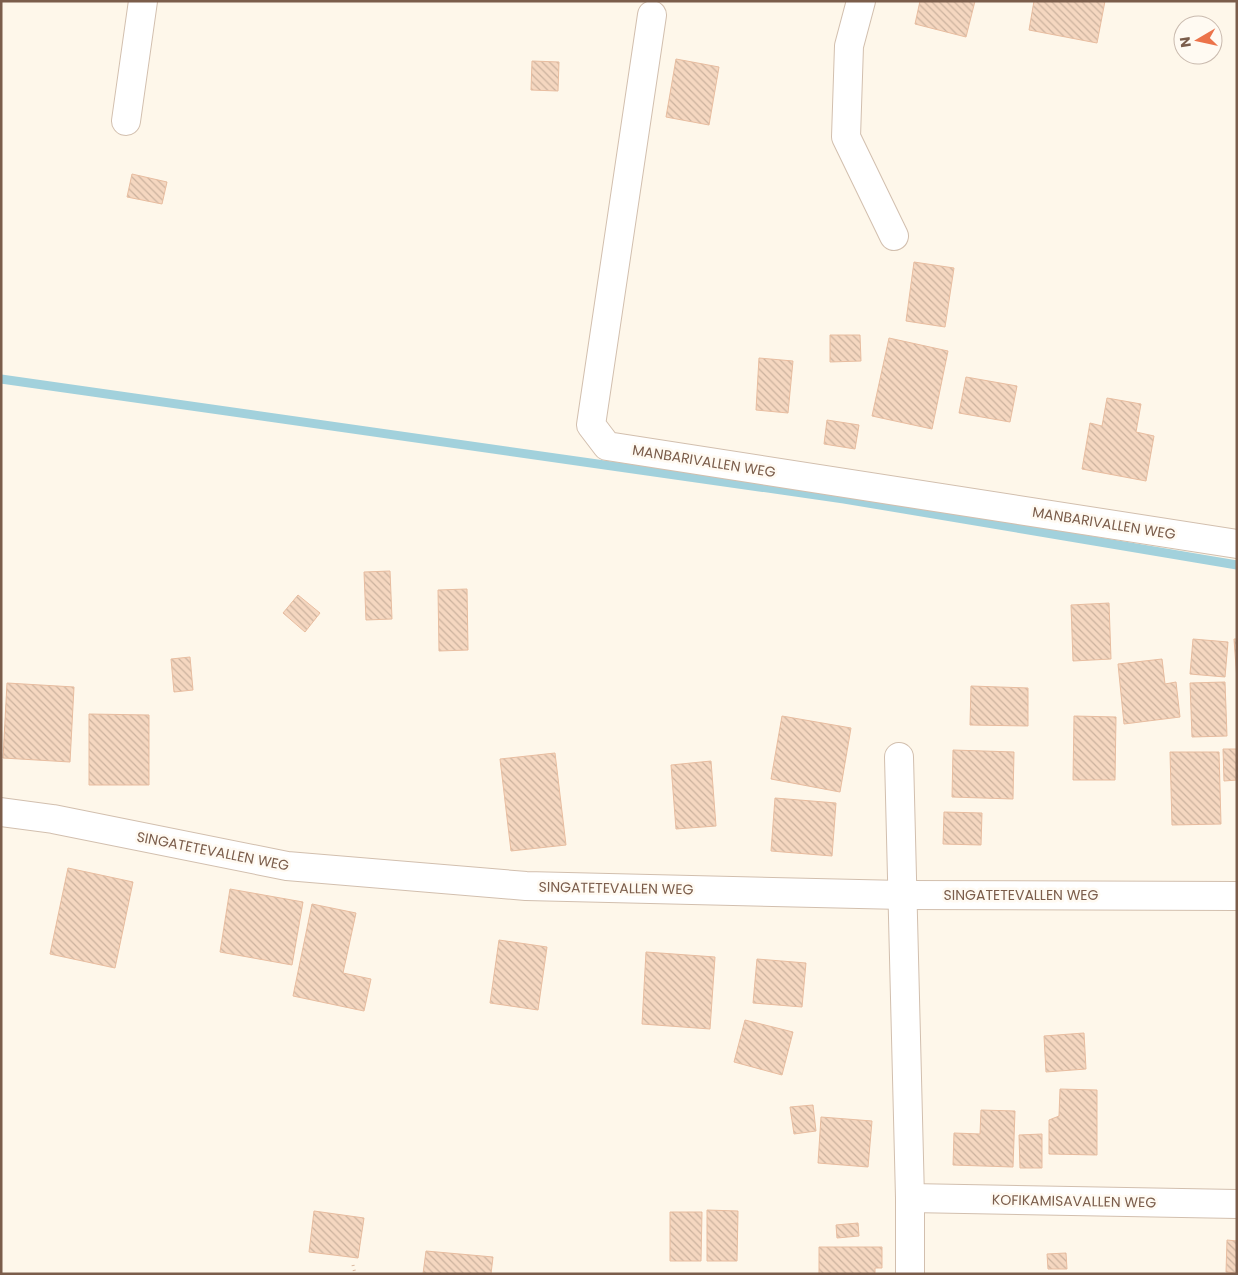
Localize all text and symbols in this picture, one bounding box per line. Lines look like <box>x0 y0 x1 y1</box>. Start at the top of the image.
north arrow <box>1173 15 1223 65</box>
text: N <box>1174 35 1196 49</box>
street label: MANBARIVALLEN WEG <box>631 440 777 482</box>
street label: MANBARIVALLEN WEG <box>1031 502 1177 544</box>
street label: SINGATETEVALLEN WEG <box>135 826 291 876</box>
street label: SINGATETEVALLEN WEG <box>538 877 694 899</box>
street label: SINGATETEVALLEN WEG <box>944 885 1099 905</box>
street label: KOFIKAMISAVALLEN WEG <box>992 1190 1156 1212</box>

